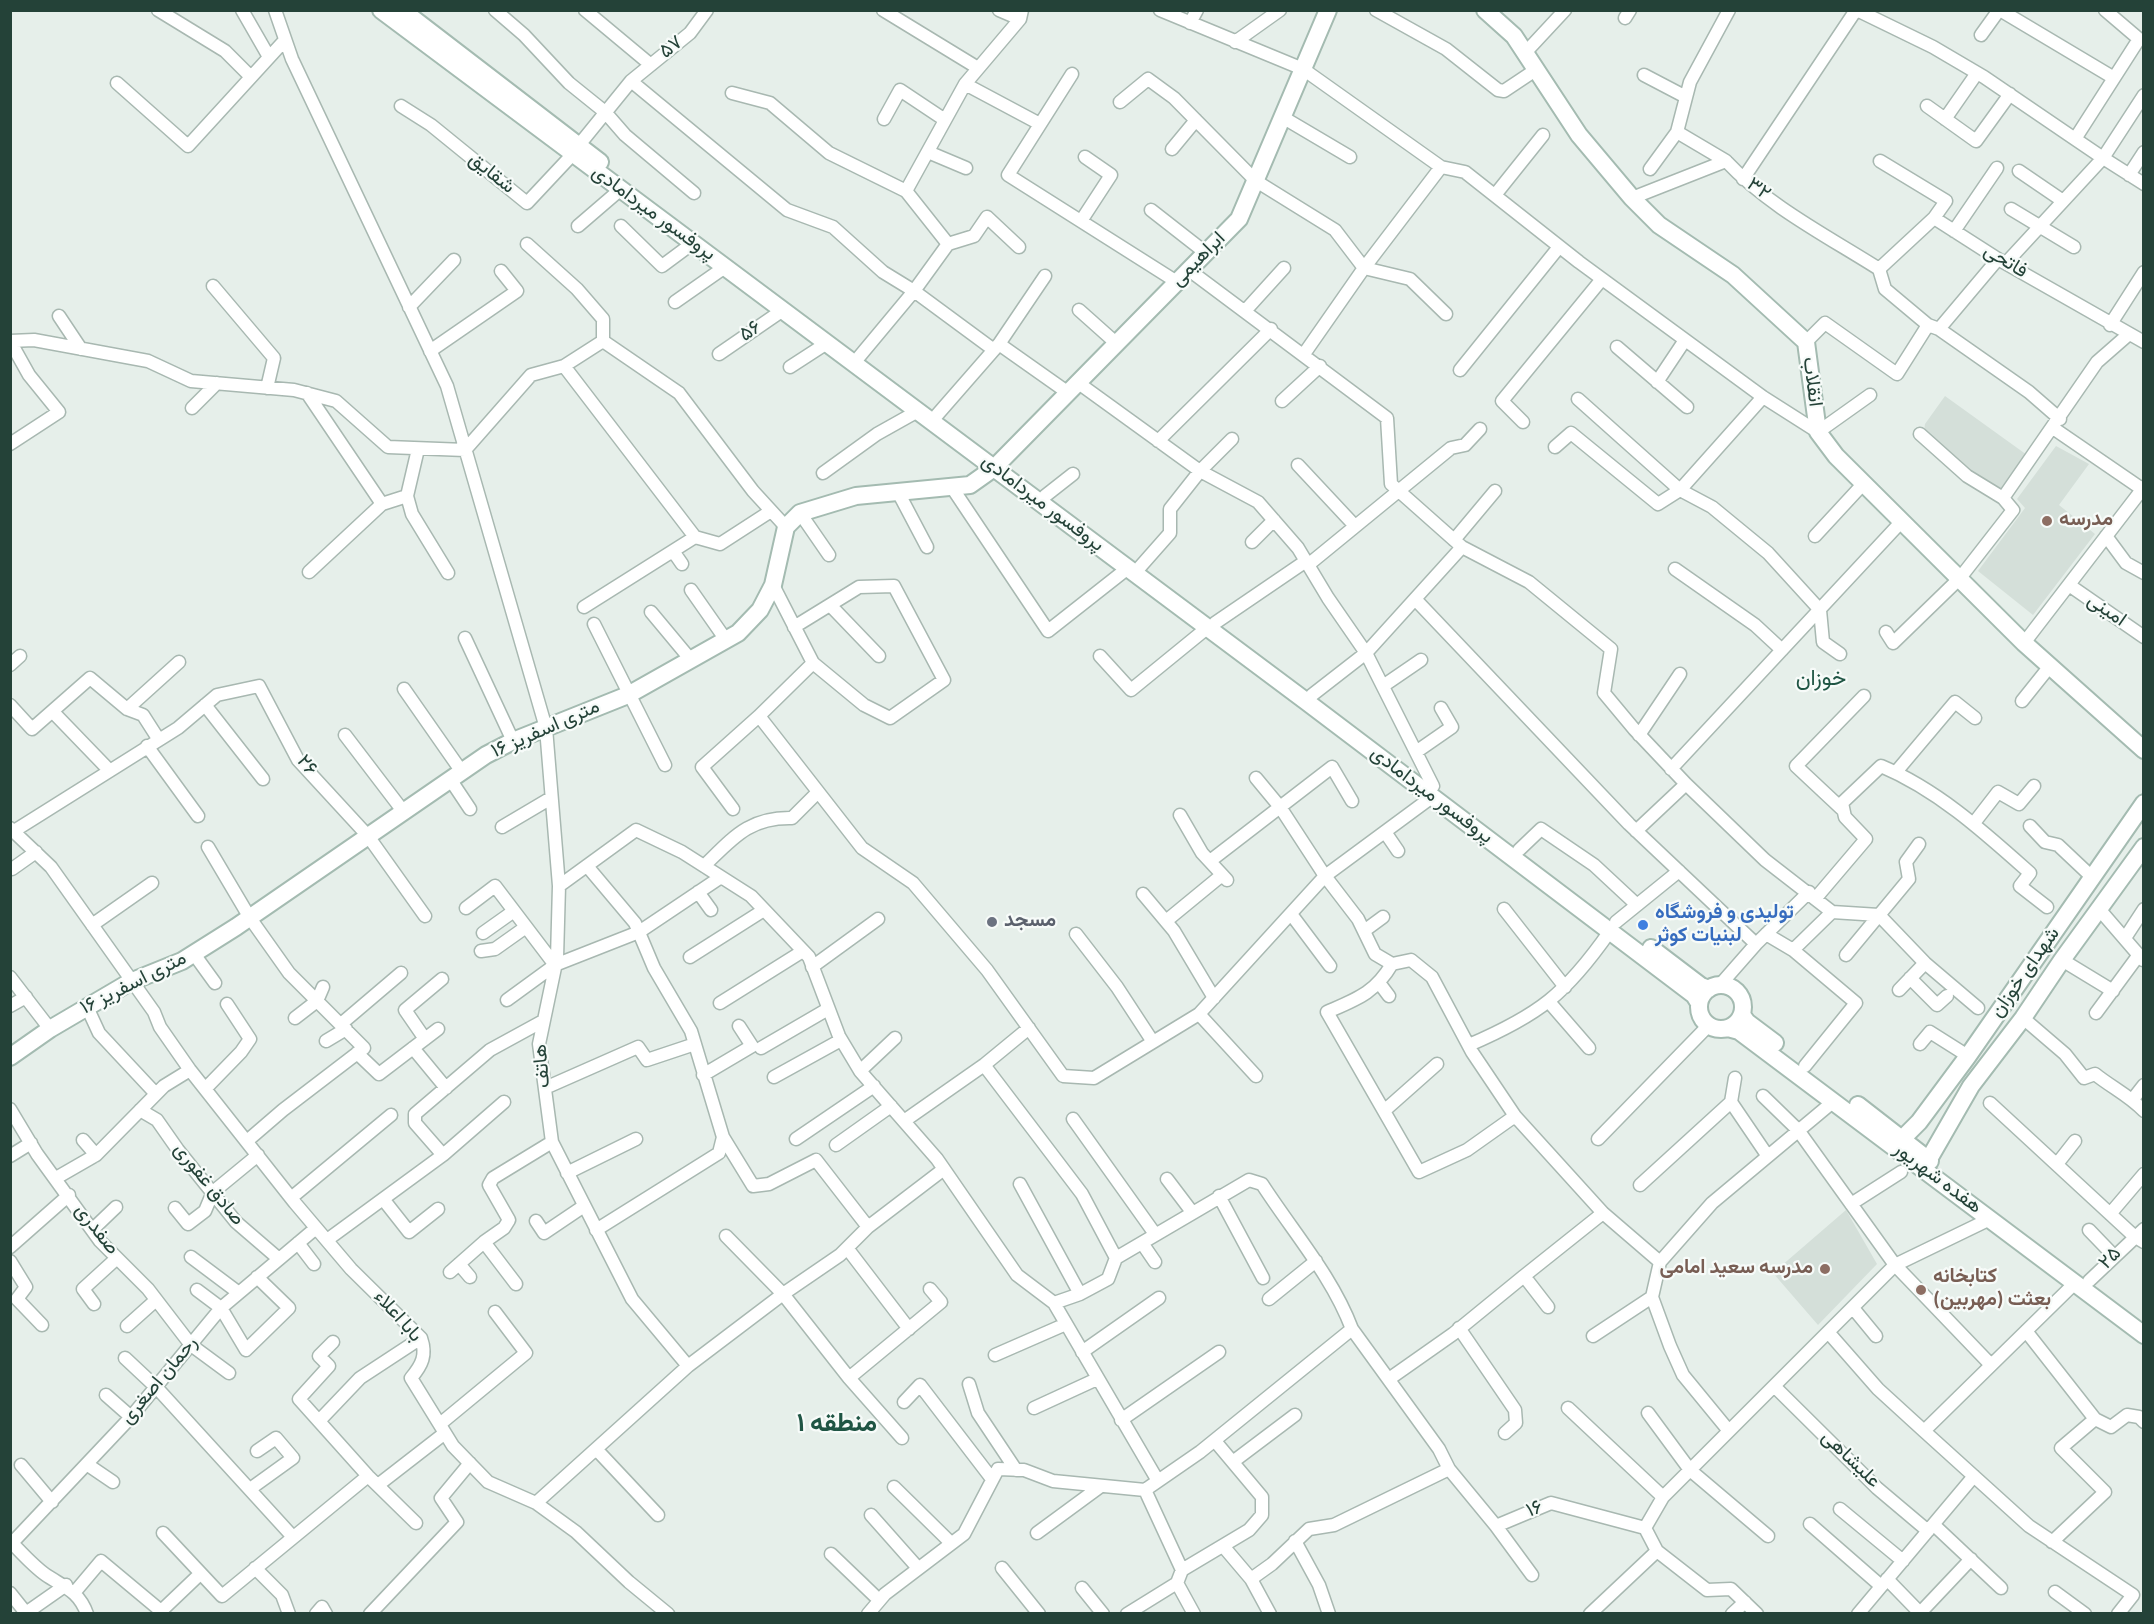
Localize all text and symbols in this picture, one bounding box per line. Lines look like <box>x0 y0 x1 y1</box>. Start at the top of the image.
street label: ۵۷ <box>655 31 689 65</box>
street label: شقایق <box>463 148 519 200</box>
street label: پروفسور میردامادی <box>586 161 720 267</box>
street label: ۳۲ <box>1741 173 1775 207</box>
street label: ابراهیمی <box>1167 228 1231 292</box>
street label: فاتحی <box>1979 240 2031 284</box>
street label: ۵۶ <box>735 316 767 348</box>
street label: انقلاب <box>1796 356 1826 408</box>
street label: پروفسور میردامادی <box>976 450 1108 558</box>
place label: مدرسه <box>2059 509 2113 533</box>
marker: مدرسه <box>2040 514 2054 528</box>
street label: امینی <box>2082 589 2130 633</box>
district label: خوزان <box>1796 667 1846 693</box>
street label: ۱۶ متری اسفریز <box>488 695 604 765</box>
street label: پروفسور میردامادی <box>1365 742 1497 850</box>
street label: ۲۶ <box>290 751 322 781</box>
place label: تولیدی و فروشگاه لبنیات کوثر <box>1655 902 1794 949</box>
place label: مسجد <box>1004 910 1056 934</box>
marker: مسجد <box>985 915 999 929</box>
marker: تولیدی و فروشگاه لبنیات کوثر <box>1636 918 1650 932</box>
street label: شهدای خوزان <box>1986 923 2066 1023</box>
street label: ۱۶ متری اسفریز <box>77 947 191 1021</box>
street label: هاتف <box>529 1043 557 1089</box>
street label: هفده شهریور <box>1888 1138 1986 1220</box>
street label: صادق غفوری <box>167 1139 249 1231</box>
street label: صفدری <box>69 1200 123 1260</box>
street label: ۲۵ <box>2095 1243 2127 1275</box>
place label: مدرسه سعید امامی <box>1660 1257 1813 1281</box>
marker: مدرسه سعید امامی <box>1818 1262 1832 1276</box>
place label: کتابخانه بعثت (مهربین) <box>1933 1266 2051 1313</box>
marker: کتابخانه بعثت (مهربین) <box>1914 1283 1928 1297</box>
street label: بابا اعلاء <box>368 1286 426 1348</box>
street label: رحمان اصغری <box>116 1332 204 1430</box>
district label: منطقه ۱ <box>797 1409 877 1441</box>
street label: علیشاهی <box>1815 1426 1885 1494</box>
street label: ۱۶ <box>1523 1496 1547 1524</box>

